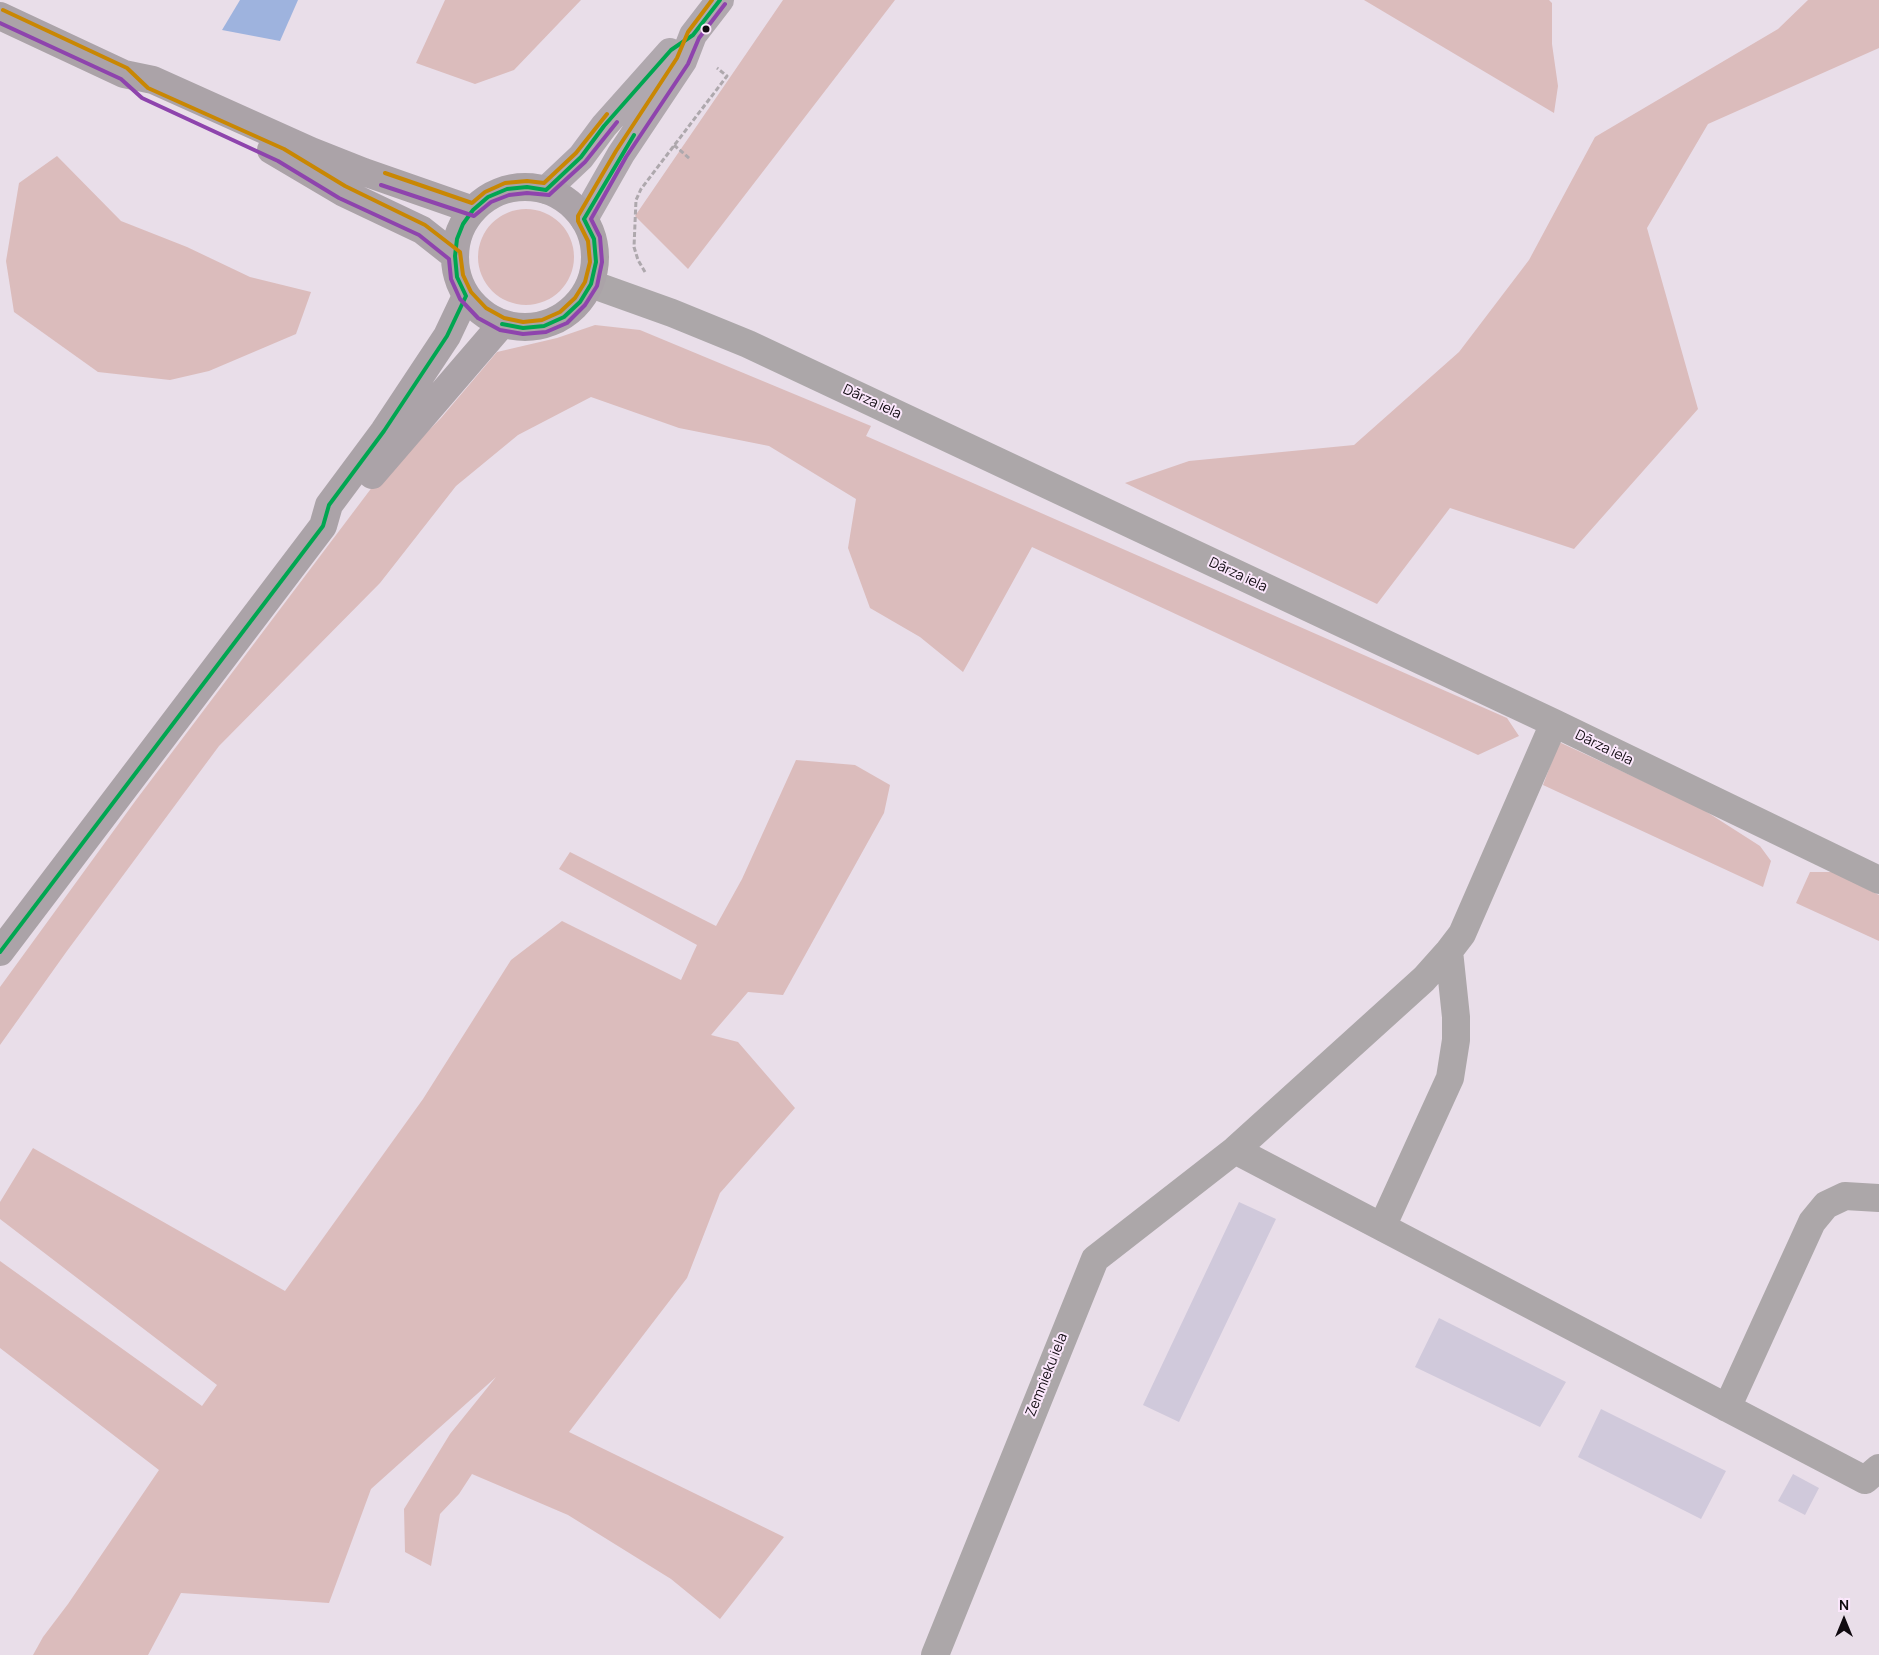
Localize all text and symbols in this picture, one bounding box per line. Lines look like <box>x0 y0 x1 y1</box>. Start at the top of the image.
unlabelled marker <box>701 24 711 34</box>
street label: Dārza iela <box>840 381 904 423</box>
street label: Dārza iela <box>1206 554 1270 596</box>
street label: Dārza iela <box>1572 727 1636 769</box>
street label: Zemnieku iela <box>1023 1331 1071 1419</box>
north arrow <box>1819 1595 1869 1645</box>
text: N <box>1839 1595 1849 1614</box>

